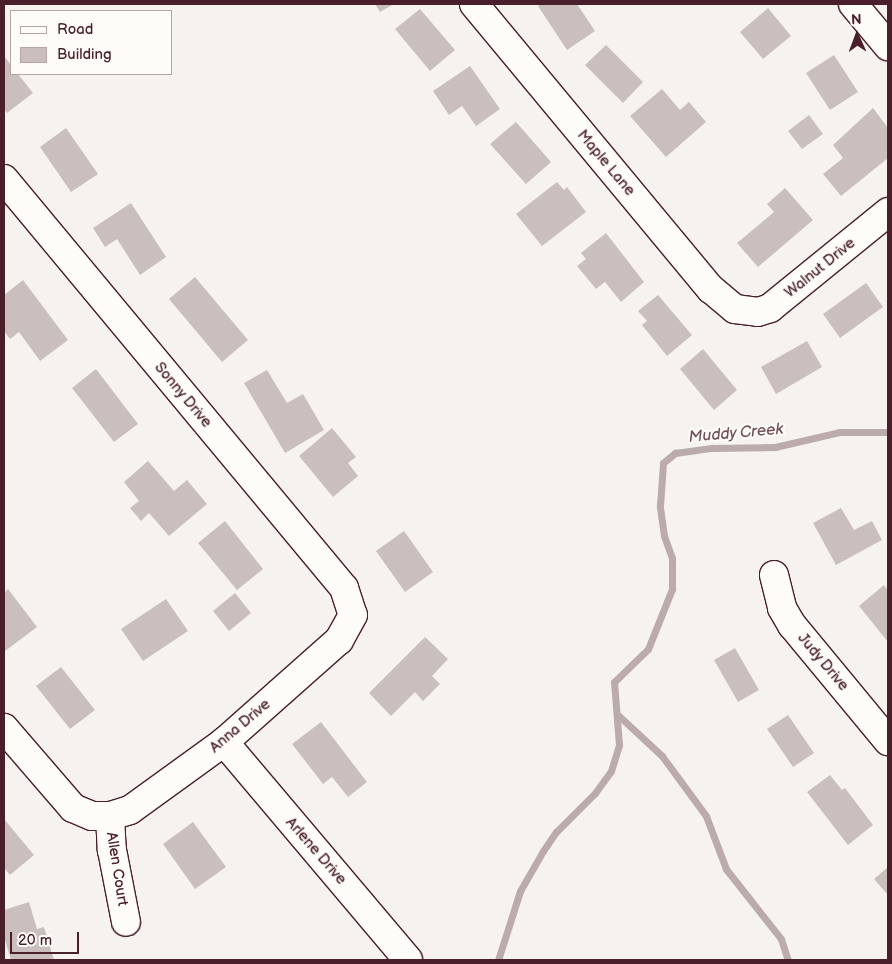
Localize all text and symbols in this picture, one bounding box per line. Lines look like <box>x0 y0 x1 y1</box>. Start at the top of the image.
legend <box>10 10 172 75</box>
north arrow <box>832 10 882 60</box>
text: N <box>851 11 862 28</box>
text: Road <box>57 20 93 39</box>
text: Building <box>57 45 112 64</box>
street label: Maple Lane <box>573 126 639 200</box>
street label: Walnut Drive <box>781 234 859 302</box>
street label: Sonny Drive <box>150 358 216 432</box>
water label: Muddy Creek <box>687 420 785 448</box>
street label: Judy Drive <box>793 629 853 695</box>
street label: Anna Drive <box>206 695 274 757</box>
street label: Arlene Drive <box>282 814 350 888</box>
street label: Allen Court <box>102 831 132 907</box>
scale bar <box>12 922 81 954</box>
text: 20 m <box>18 931 52 950</box>

